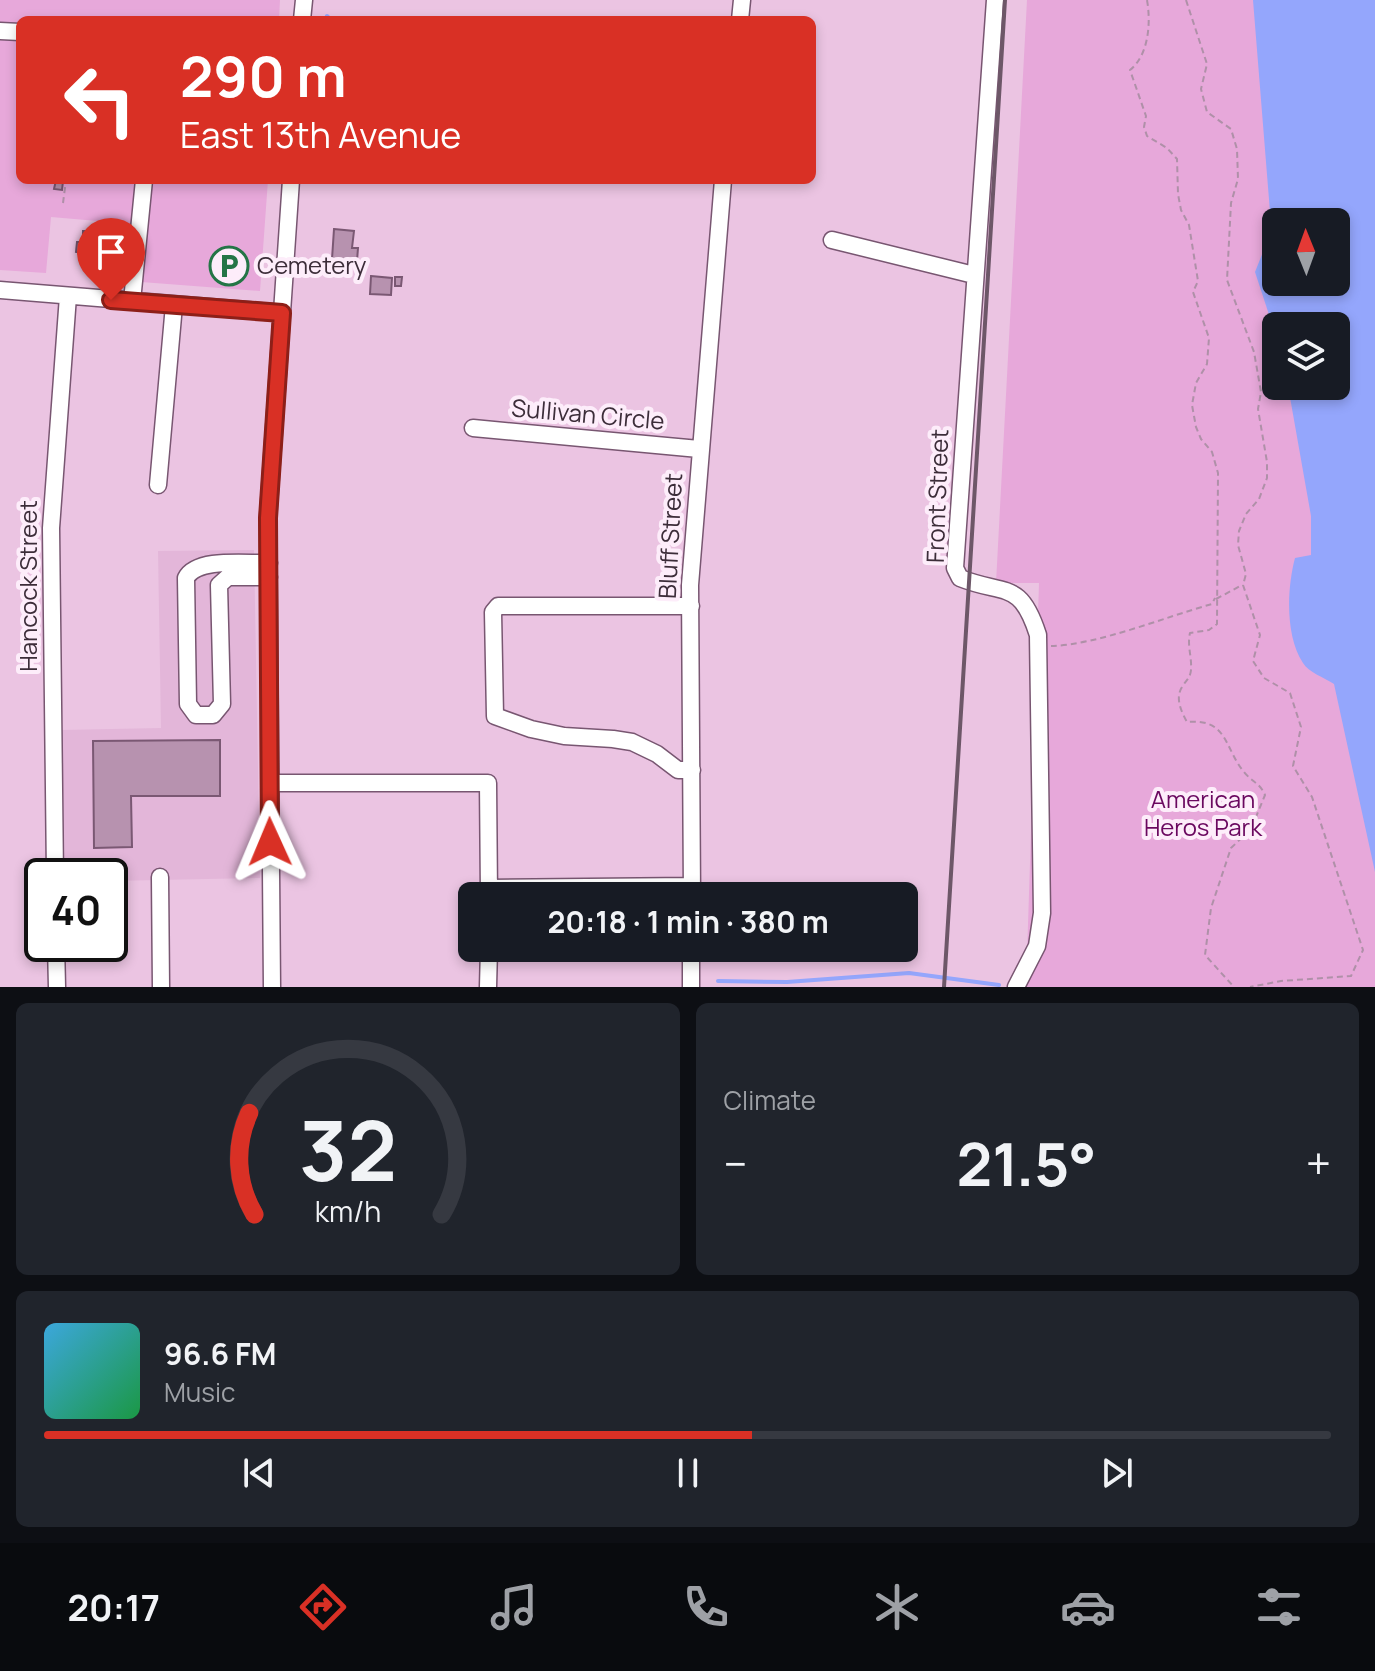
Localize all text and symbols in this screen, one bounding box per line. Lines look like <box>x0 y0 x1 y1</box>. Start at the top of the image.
text: 290 m <box>180 37 347 114</box>
icon: left <box>48 48 152 152</box>
text: East 13th Avenue <box>180 110 461 159</box>
north arrow <box>1262 208 1350 296</box>
map controls <box>1262 208 1350 400</box>
pin <box>77 218 145 300</box>
icon: arrive <box>89 230 133 274</box>
parking icon: Cemetery <box>208 245 250 287</box>
place label: Cemetery <box>257 248 367 281</box>
button: layers <box>1262 312 1350 400</box>
street label: Sullivan Circle <box>510 390 666 437</box>
street label: Front Street <box>918 428 955 563</box>
street label: Bluff Street <box>650 472 689 600</box>
street label: Hancock Street <box>11 500 44 672</box>
park label: American Heros Park <box>1144 782 1263 843</box>
position arrow <box>228 800 312 884</box>
speed limit sign: 40 <box>24 858 128 962</box>
text: 20:18 · 1 min · 380 m <box>547 901 829 942</box>
text: Climate <box>724 1082 816 1118</box>
text: 32 <box>299 1092 397 1206</box>
text: 21.5° <box>956 1122 1096 1204</box>
text: − <box>724 1133 747 1193</box>
text: + <box>1306 1133 1331 1193</box>
text: km/h <box>315 1192 381 1231</box>
text: 96.6 FM <box>164 1333 276 1374</box>
text: Music <box>164 1374 235 1410</box>
icon: previous <box>237 1451 281 1495</box>
icon: pause <box>666 1451 710 1495</box>
icon: next <box>1095 1451 1139 1495</box>
icon: directions <box>295 1579 351 1635</box>
icon: music <box>486 1579 542 1635</box>
icon: phone <box>678 1579 734 1635</box>
icon: climate <box>869 1579 925 1635</box>
icon: car <box>1060 1579 1116 1635</box>
icon: filters <box>1251 1579 1307 1635</box>
text: 20:17 <box>68 1583 160 1632</box>

